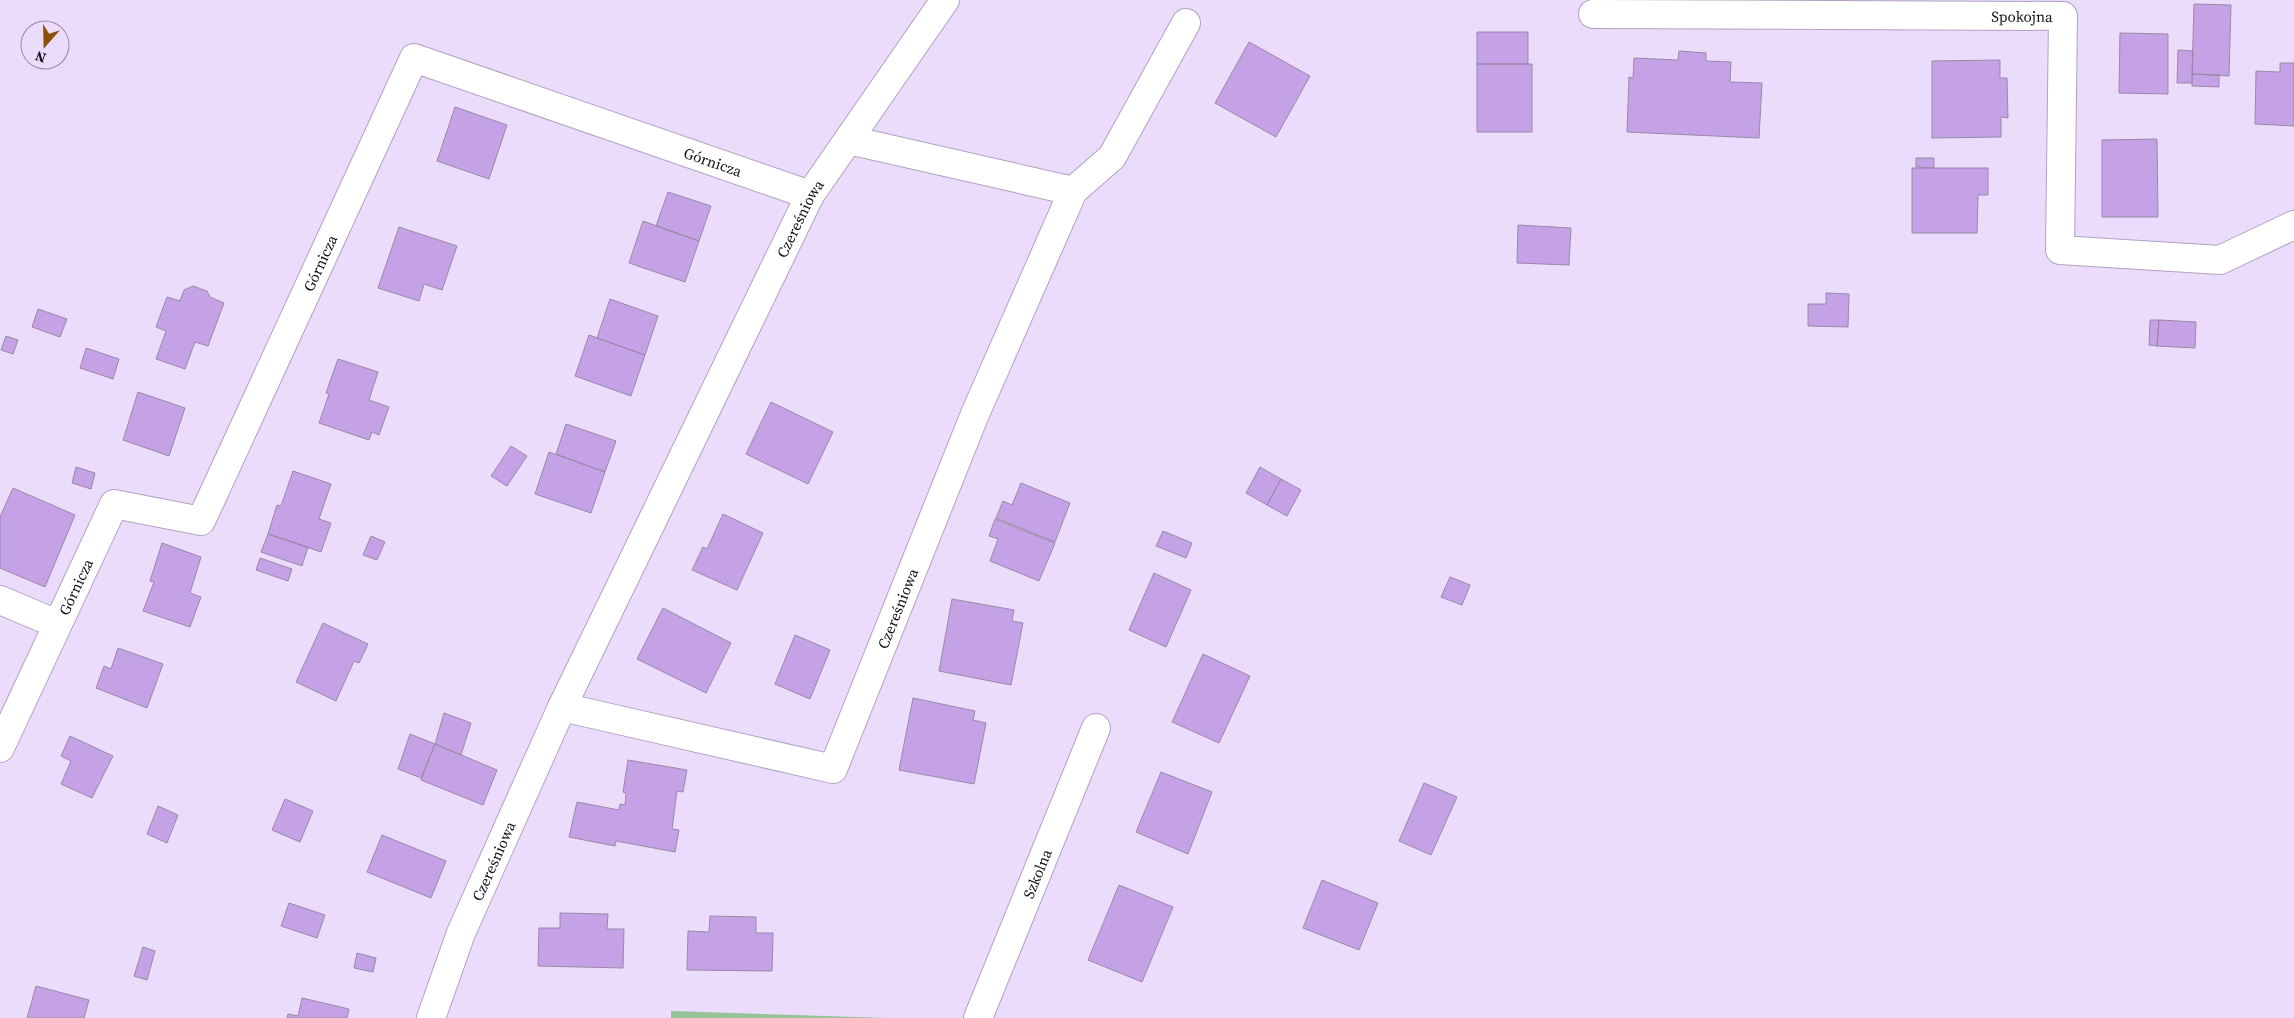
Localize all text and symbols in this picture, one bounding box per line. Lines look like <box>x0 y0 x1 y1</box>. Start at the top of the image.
street label: Spokojna <box>1991 5 2053 26</box>
north arrow <box>20 20 70 70</box>
text: N <box>32 46 49 68</box>
street label: Górnicza <box>681 142 745 181</box>
street label: Czereśniowa <box>771 175 828 261</box>
street label: Górnicza <box>298 231 342 295</box>
street label: Górnicza <box>53 555 98 618</box>
street label: Czereśniowa <box>872 565 923 652</box>
street label: Czereśniowa <box>466 818 520 904</box>
street label: Szkolna <box>1017 845 1056 901</box>

